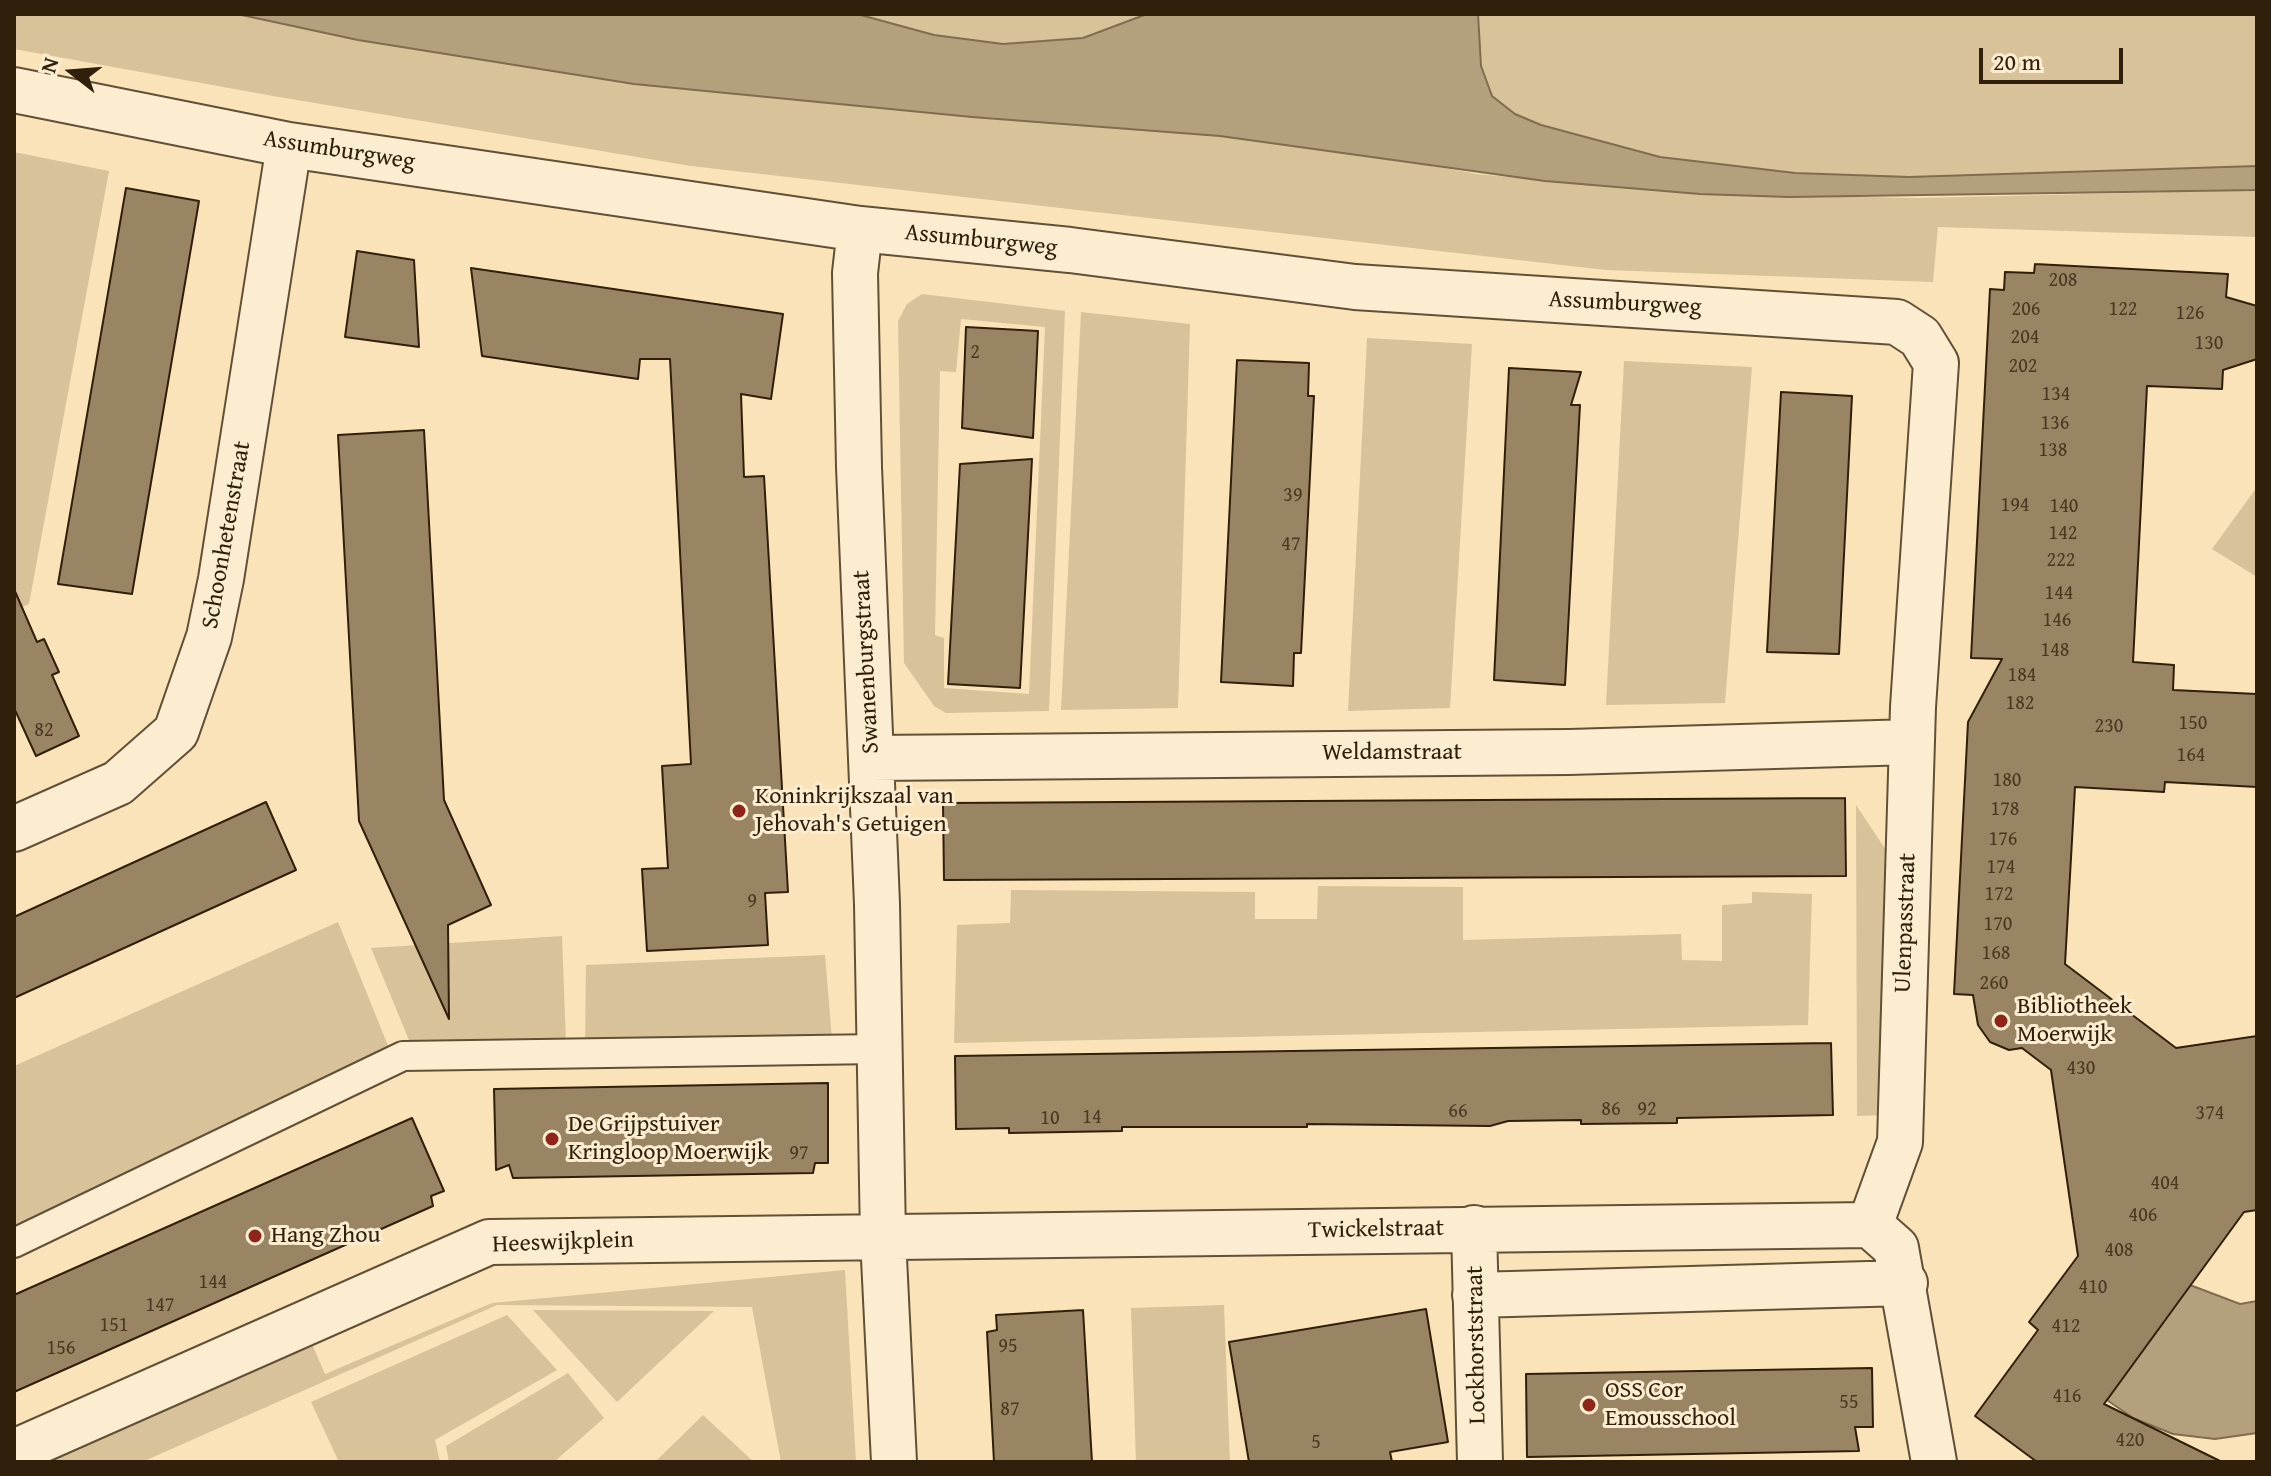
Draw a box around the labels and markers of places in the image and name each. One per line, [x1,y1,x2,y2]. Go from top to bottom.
place label: Koninkrijkszaal van Jehovah's Getuigen [755,783,954,839]
marker: Koninkrijkszaal van Jehovah's Getuigen [730,802,748,820]
place label: Bibliotheek Moerwijk [2017,993,2132,1049]
marker: Bibliotheek Moerwijk [1992,1012,2010,1030]
place label: De Grijpstuiver Kringloop Moerwijk [568,1111,769,1167]
marker: De Grijpstuiver Kringloop Moerwijk [543,1130,561,1148]
place label: Hang Zhou [271,1222,380,1250]
marker: Hang Zhou [246,1227,264,1245]
place label: OSS Cor Emousschool [1605,1377,1736,1433]
marker: OSS Cor Emousschool [1580,1396,1598,1414]

